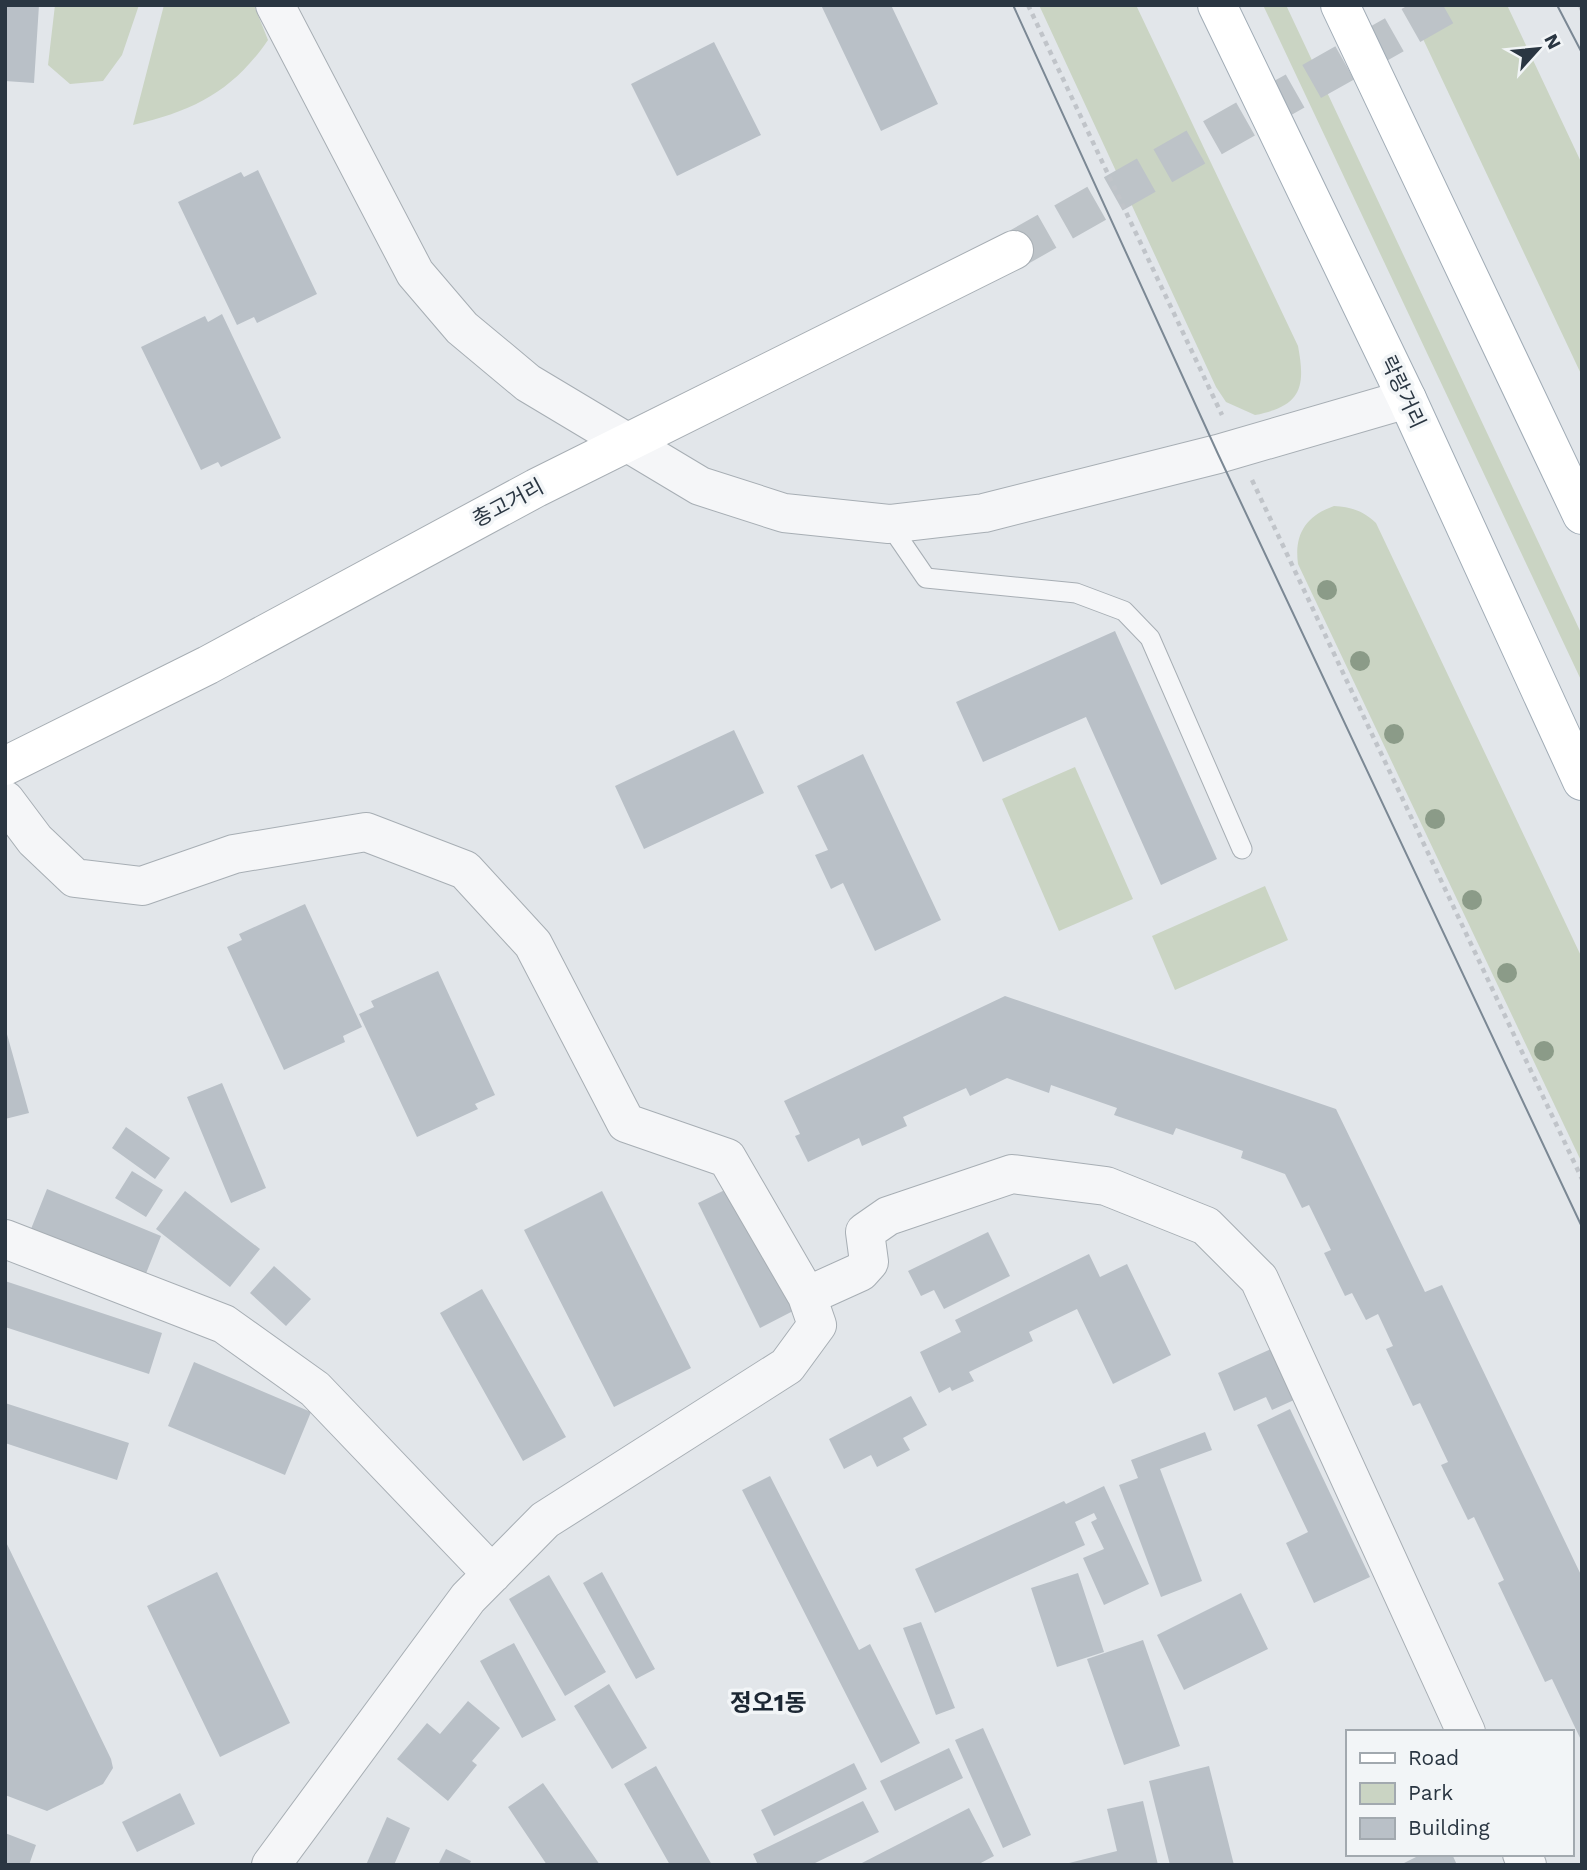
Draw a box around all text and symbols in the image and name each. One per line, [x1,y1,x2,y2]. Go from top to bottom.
north arrow [1503,14,1573,84]
text: N [1539,30,1566,53]
street label: 락랑거리 [1376,351,1431,432]
street label: 총고거리 [468,473,548,532]
district label: 정오1동 [730,1689,806,1717]
legend [1346,1730,1573,1856]
text: Road [1408,1745,1459,1770]
text: Park [1408,1780,1453,1805]
text: Building [1408,1815,1490,1840]

